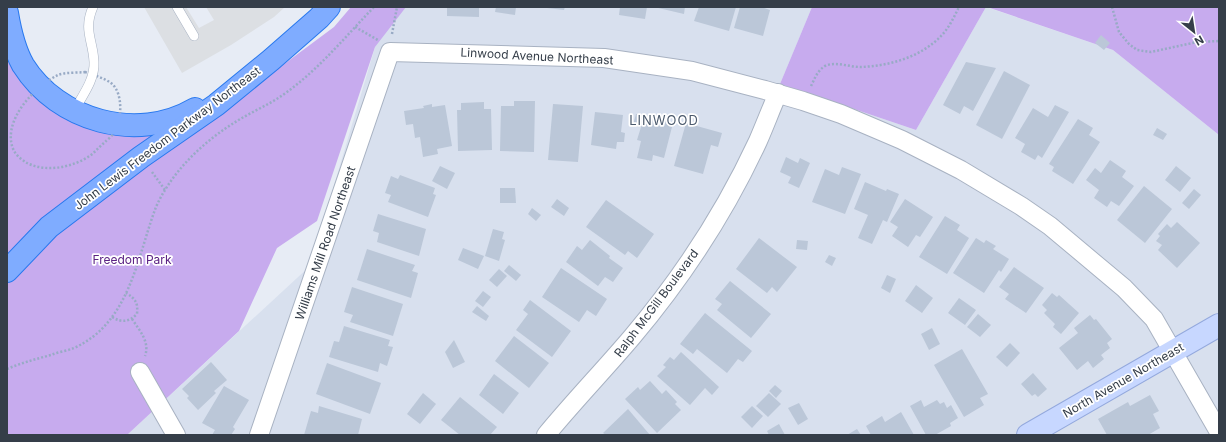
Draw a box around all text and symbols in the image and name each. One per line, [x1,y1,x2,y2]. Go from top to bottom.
north arrow [1174,12,1214,52]
text: N [1192,33,1206,49]
street label: Linwood Avenue Northeast [460,45,614,67]
street label: John Lewis Freedom Parkway Northeast [71,63,263,213]
district label: LINWOOD [629,112,699,128]
street label: Williams Mill Road Northeast [292,164,358,322]
street label: Ralph McGill Boulevard [611,246,701,360]
park label: Freedom Park [92,252,172,267]
street label: North Avenue Northeast [1060,339,1186,421]

